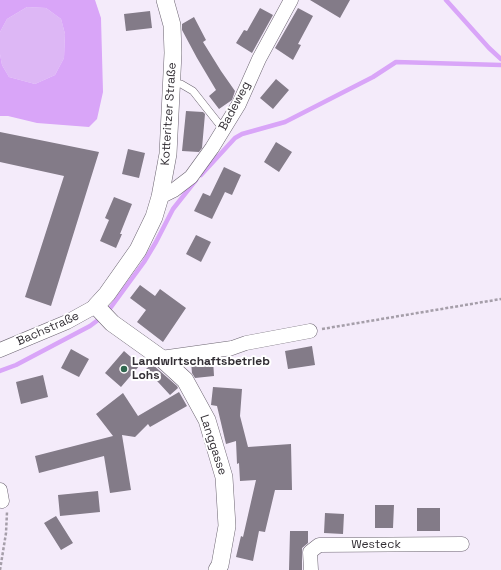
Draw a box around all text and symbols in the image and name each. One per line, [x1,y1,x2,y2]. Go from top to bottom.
street label: Kotteritzer Straße [158,62,180,166]
street label: Badeweg [216,79,254,133]
street label: Bachstraße [15,309,81,349]
place label: Landwirtschaftsbetrieb Lohs [132,355,270,383]
marker: Landwirtschaftsbetrieb Lohs [119,364,129,374]
street label: Langgasse [196,413,230,477]
street label: Westeck [351,538,401,552]

